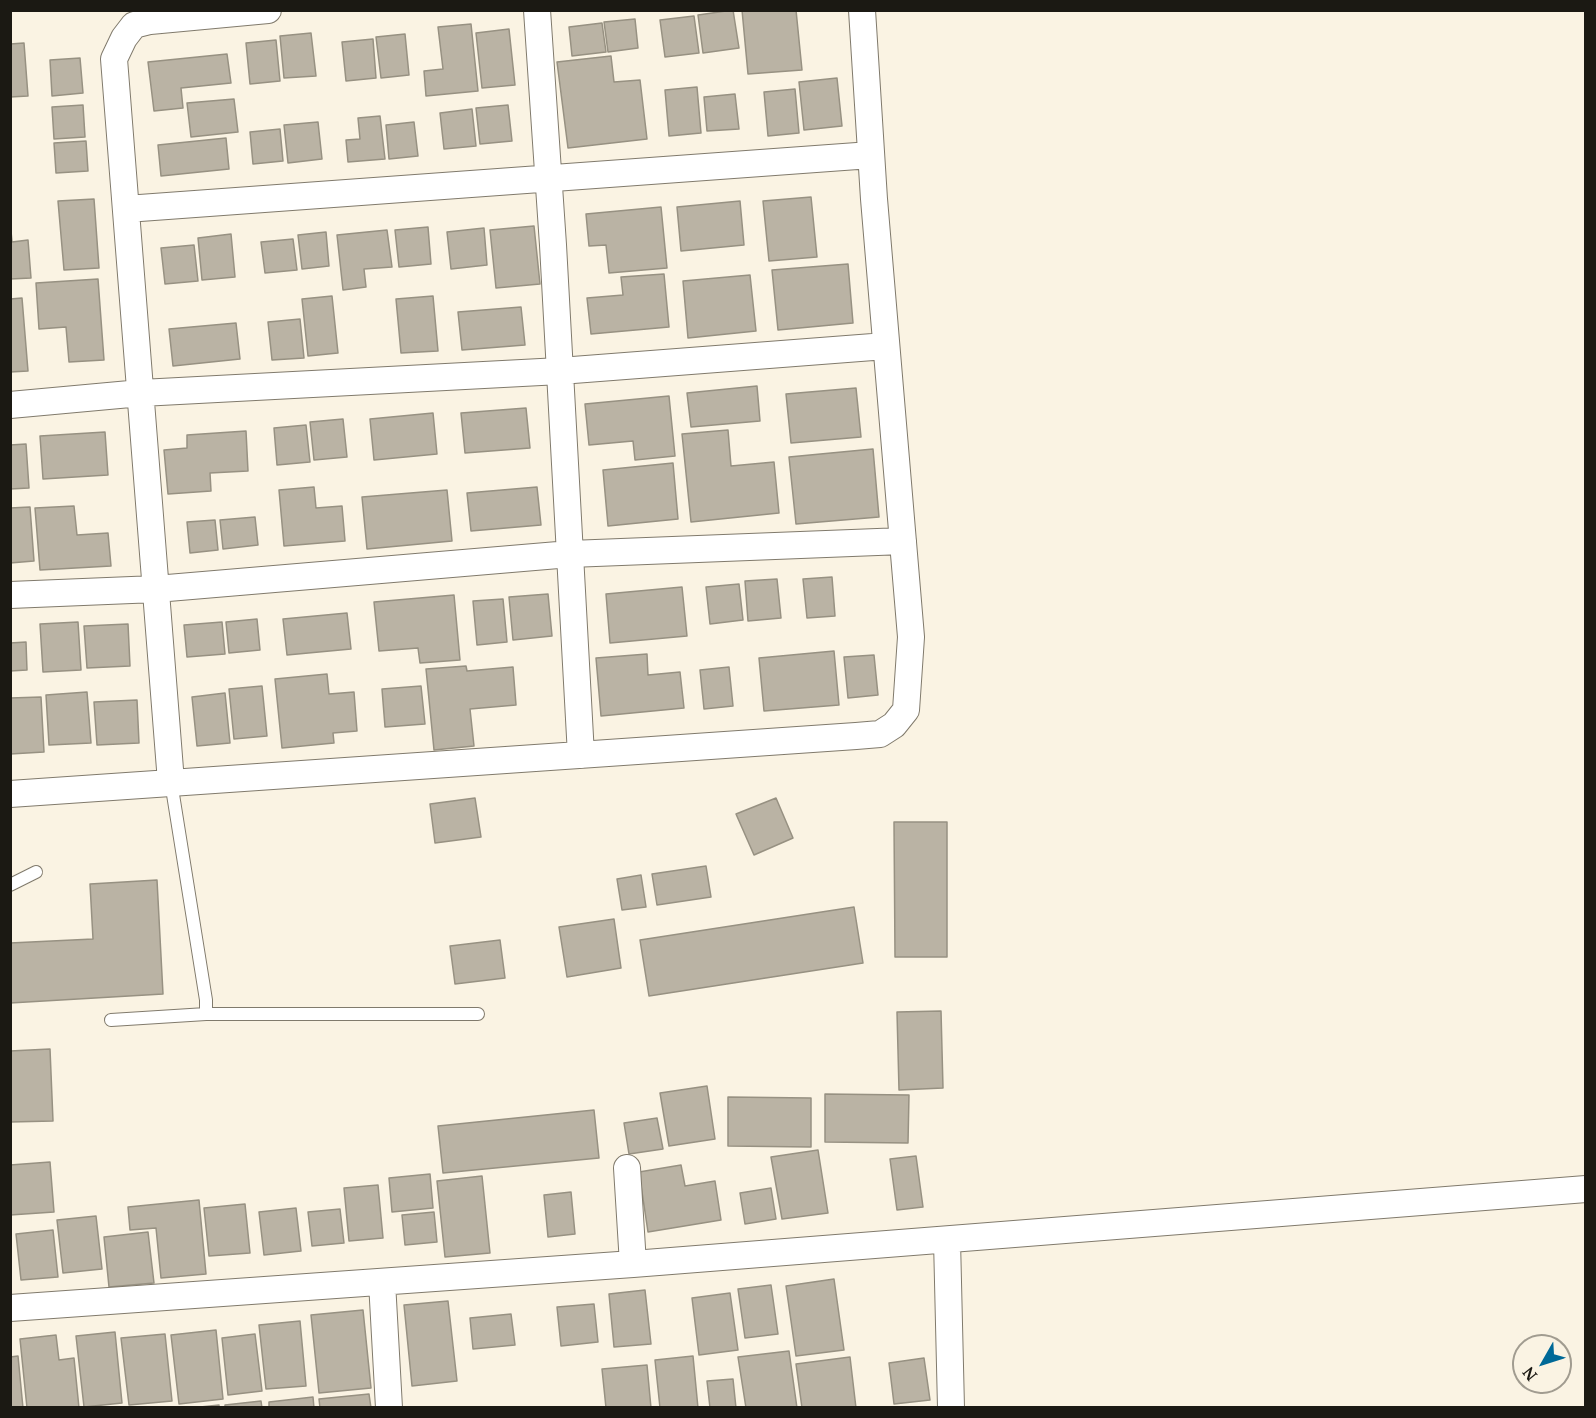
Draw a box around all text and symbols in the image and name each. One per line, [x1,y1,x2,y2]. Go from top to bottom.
north arrow [1512,1334,1572,1394]
text: N [1517,1362,1542,1386]

